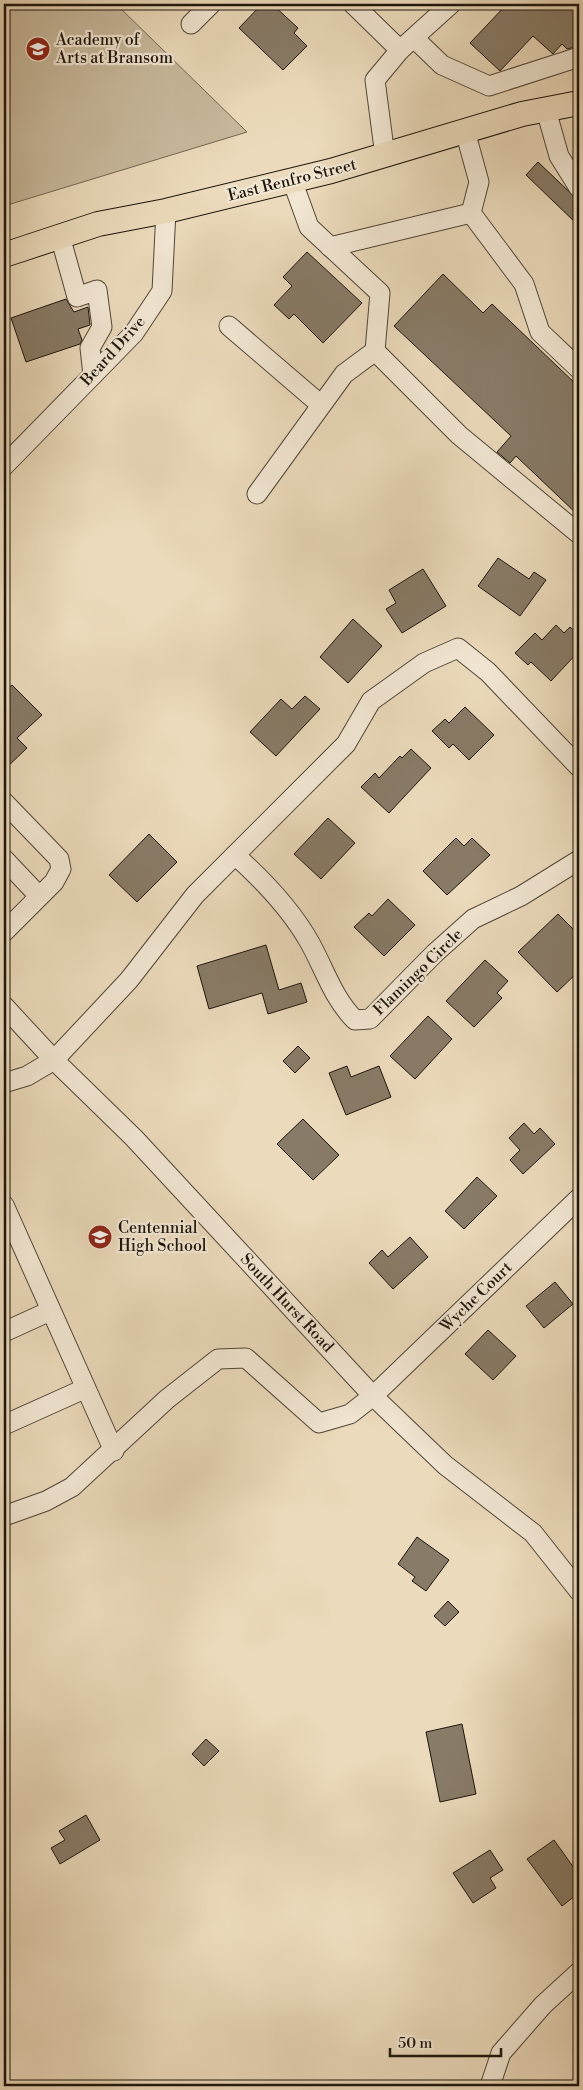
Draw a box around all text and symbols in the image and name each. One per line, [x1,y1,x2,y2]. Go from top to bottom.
place label: Academy of Arts at Bransom [55,30,173,68]
school or university icon: Academy of Arts at Bransom [25,36,51,62]
street label: East Renfro Street [226,154,359,206]
street label: Beard Drive [76,312,150,391]
street label: Flamingo Circle [369,924,467,1020]
place label: Centennial High School [118,1218,207,1256]
school or university icon: Centennial High School [87,1224,113,1250]
street label: South Hurst Road [236,1249,338,1357]
street label: Wyche Court [435,1257,516,1337]
scale bar [390,2025,502,2057]
text: 50 m [398,2034,432,2053]

